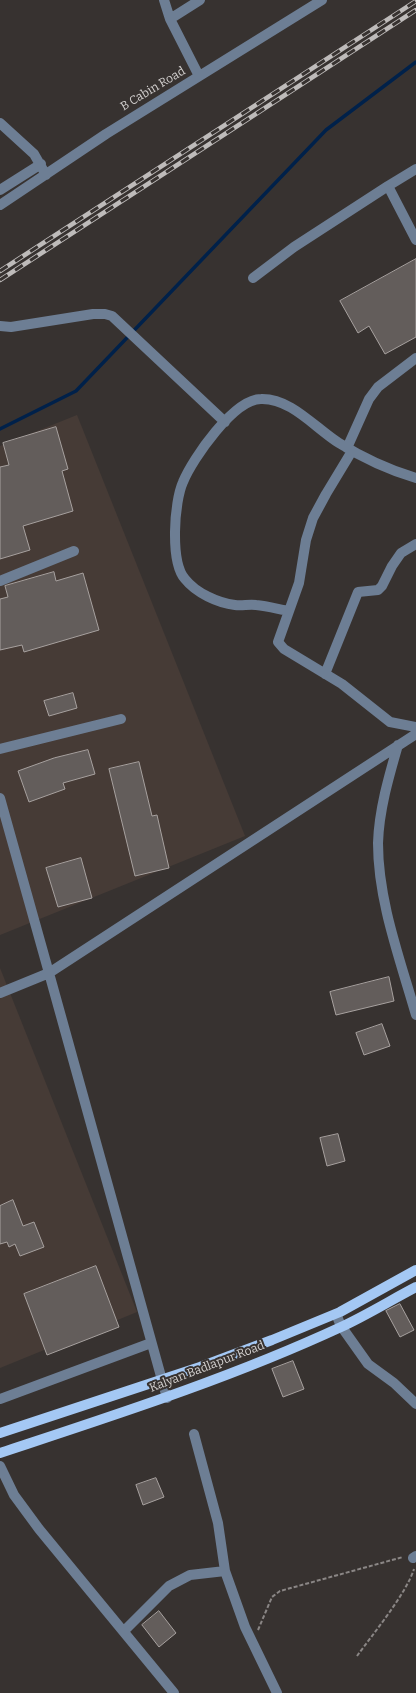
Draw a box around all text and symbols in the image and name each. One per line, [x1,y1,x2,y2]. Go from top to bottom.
street label: B Cabin Road [118,64,188,114]
street label: Kalyan Badlapur Road [147,1338,267,1396]

